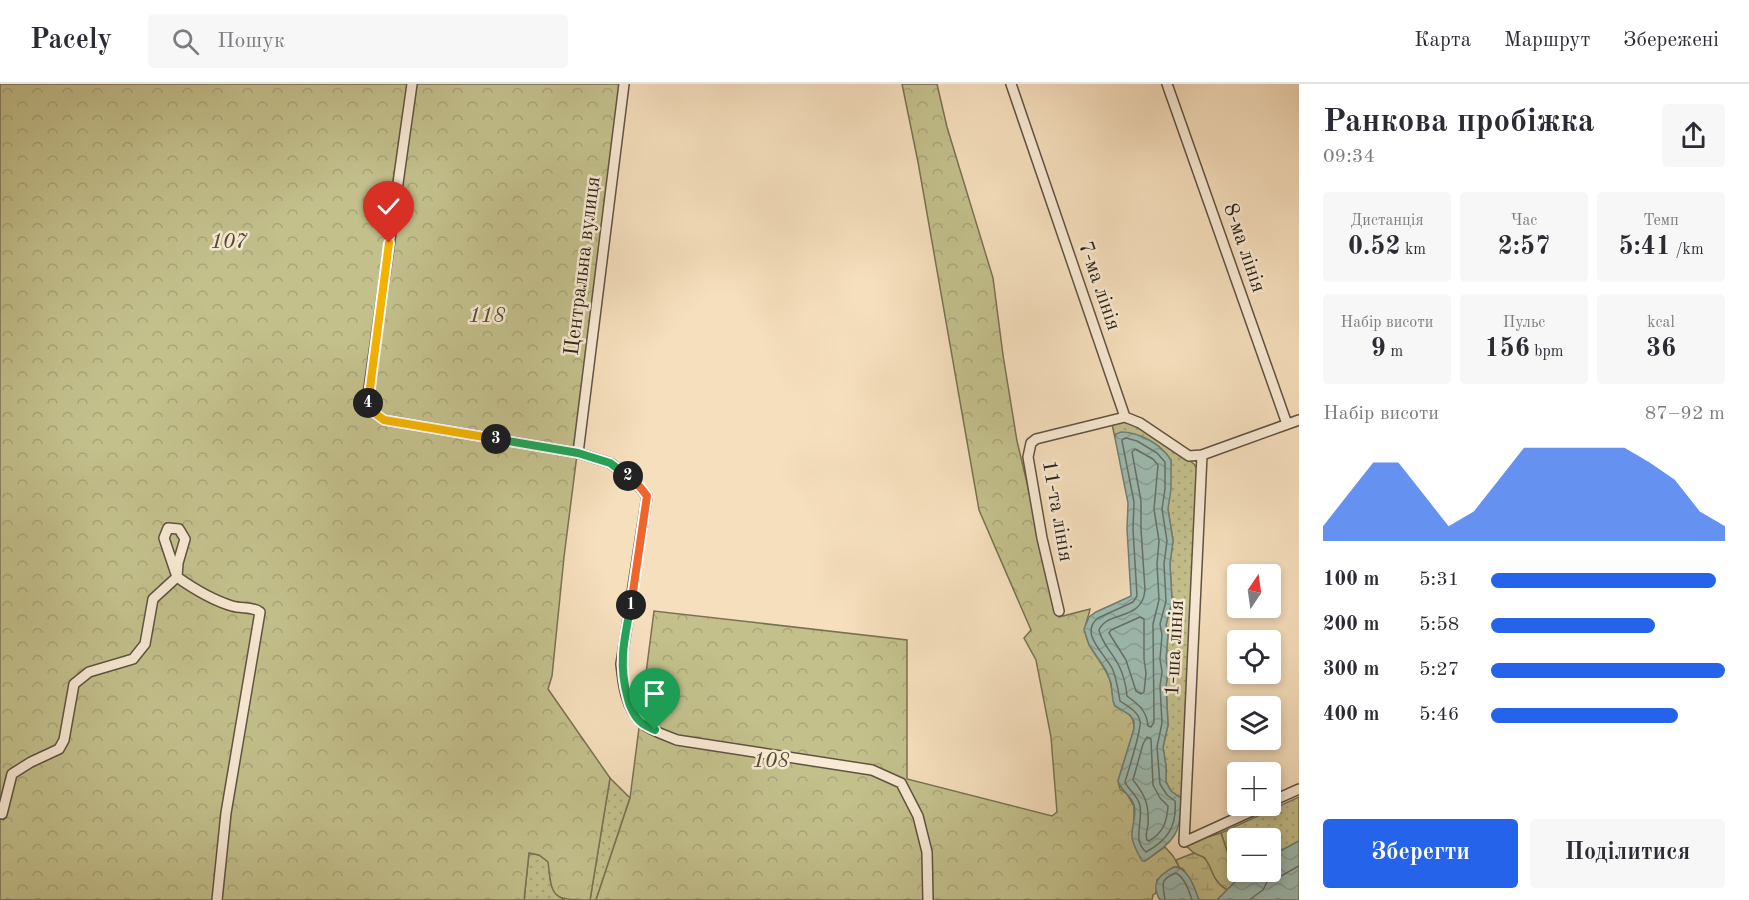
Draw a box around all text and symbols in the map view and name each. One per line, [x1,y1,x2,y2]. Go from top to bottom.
search box [148,14,568,68]
icon: search [169,25,202,58]
text: Pacely [30,27,112,55]
text: Пошук [217,30,285,52]
text: Карта [1414,30,1471,51]
text: Маршрут [1504,30,1590,51]
text: Збережені [1623,30,1719,51]
button: share [1662,104,1725,167]
text: Ранкова пробіжка [1323,106,1595,139]
text: 09:34 [1323,147,1375,167]
street label: Центральна вулиця [562,175,604,357]
pin [363,181,414,243]
icon: check [372,190,405,223]
street label: 8-ма лінія [1219,201,1269,295]
text: Дистанція [1350,213,1424,229]
text: Час [1511,213,1537,229]
text: Темп [1643,213,1679,229]
park label: 107 [211,232,248,253]
text: 0.52 [1348,234,1401,260]
text: 2:57 [1498,234,1550,260]
text: 5:41 [1618,234,1671,260]
street label: 7-ма лінія [1074,239,1124,333]
text: km [1401,242,1426,258]
text: /km [1671,242,1704,258]
park label: 118 [469,306,506,327]
text: Набір висоти [1341,315,1433,331]
text: Пульс [1503,315,1545,331]
text: kcal [1647,315,1675,331]
text: 9 [1371,336,1386,362]
text: 156 [1485,336,1530,362]
text: 36 [1646,336,1676,362]
text: m [1386,344,1403,360]
text: bpm [1530,344,1563,360]
pin: 4 [353,388,383,418]
text: 4 [363,395,373,411]
text: Набір висоти [1323,404,1439,424]
text: 87–92 m [1645,404,1725,424]
pin: 3 [481,424,511,454]
text: 3 [491,431,501,447]
street label: 11-та лінія [1038,459,1076,563]
pin: 2 [613,461,643,491]
text: 2 [623,468,633,484]
north arrow [1227,564,1281,618]
map controls [1227,564,1281,882]
text: 100 m [1323,570,1379,590]
text: 5:31 [1419,570,1459,590]
pin: 1 [616,590,646,620]
text: 1 [626,597,636,613]
street label: 1-ша лінія [1162,599,1188,697]
text: 200 m [1323,615,1379,635]
text: 5:58 [1419,615,1459,635]
button: locate [1227,630,1281,684]
text: 300 m [1323,660,1379,680]
text: 5:27 [1419,660,1459,680]
pin [629,668,680,730]
icon: arrive [638,677,671,710]
button: layers [1227,696,1281,750]
text: 400 m [1323,705,1379,725]
text: 5:46 [1419,705,1459,725]
park label: 108 [753,751,790,772]
button: + [1227,762,1281,816]
button: Зберегти [1323,819,1518,888]
button: Поділитися [1530,819,1725,888]
button: − [1227,828,1281,882]

